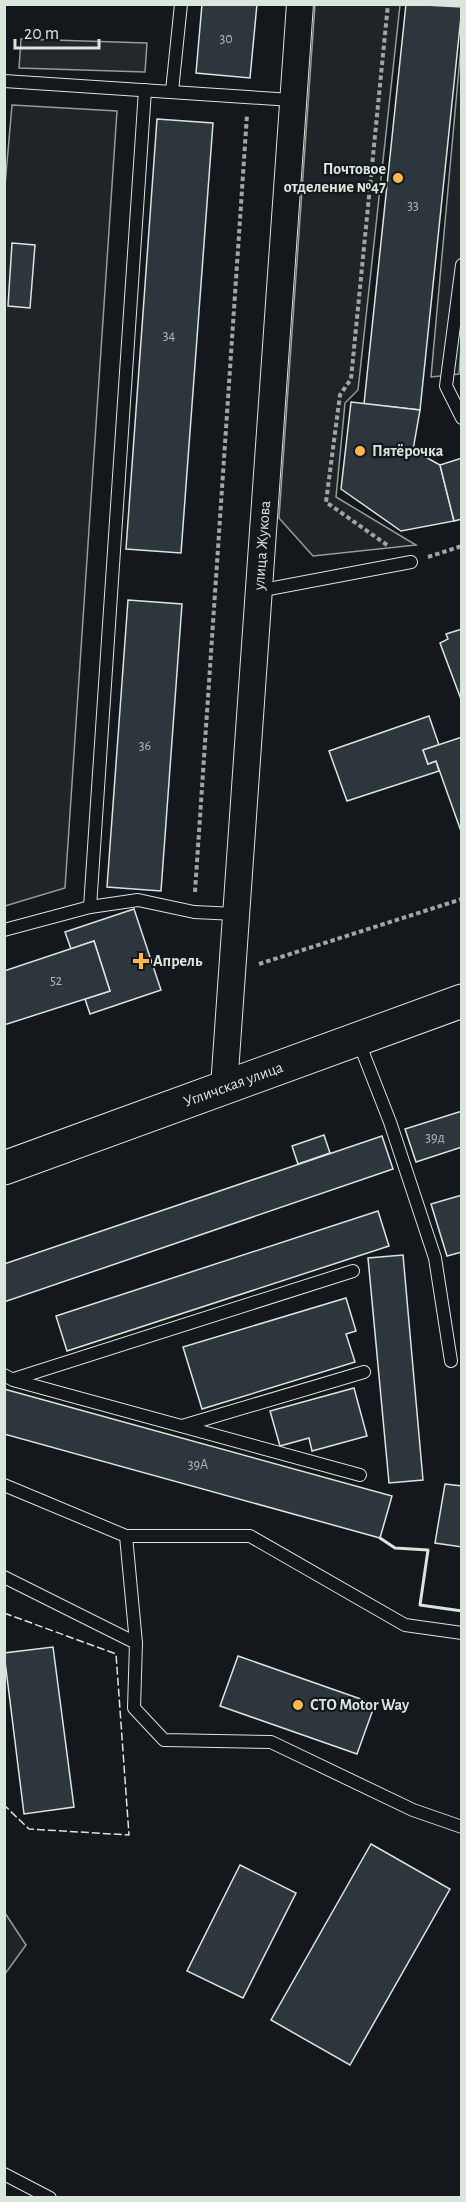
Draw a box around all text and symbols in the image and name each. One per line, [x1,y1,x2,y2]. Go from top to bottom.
scale bar [15,12,99,50]
text: 20 m [24,25,59,43]
house number: 30 [219,32,233,46]
place label: Почтовое отделение №47 [284,161,386,195]
marker: Почтовое отделение №47 [391,171,405,185]
house number: 33 [407,199,419,213]
house number: 34 [163,329,176,343]
place label: Пятёрочка [372,443,444,459]
marker: Пятёрочка [353,444,367,458]
street label: улица Жукова [251,500,273,592]
house number: 36 [139,739,151,753]
place label: Апрель [153,953,203,969]
marker: Апрель [134,954,148,968]
house number: 52 [50,974,62,988]
street label: Угличская улица [181,1059,285,1110]
house number: 39д [425,1131,445,1145]
house number: 39А [188,1458,208,1472]
place label: СТО Motor Way [310,1697,410,1714]
marker: СТО Motor Way [291,1698,305,1712]

